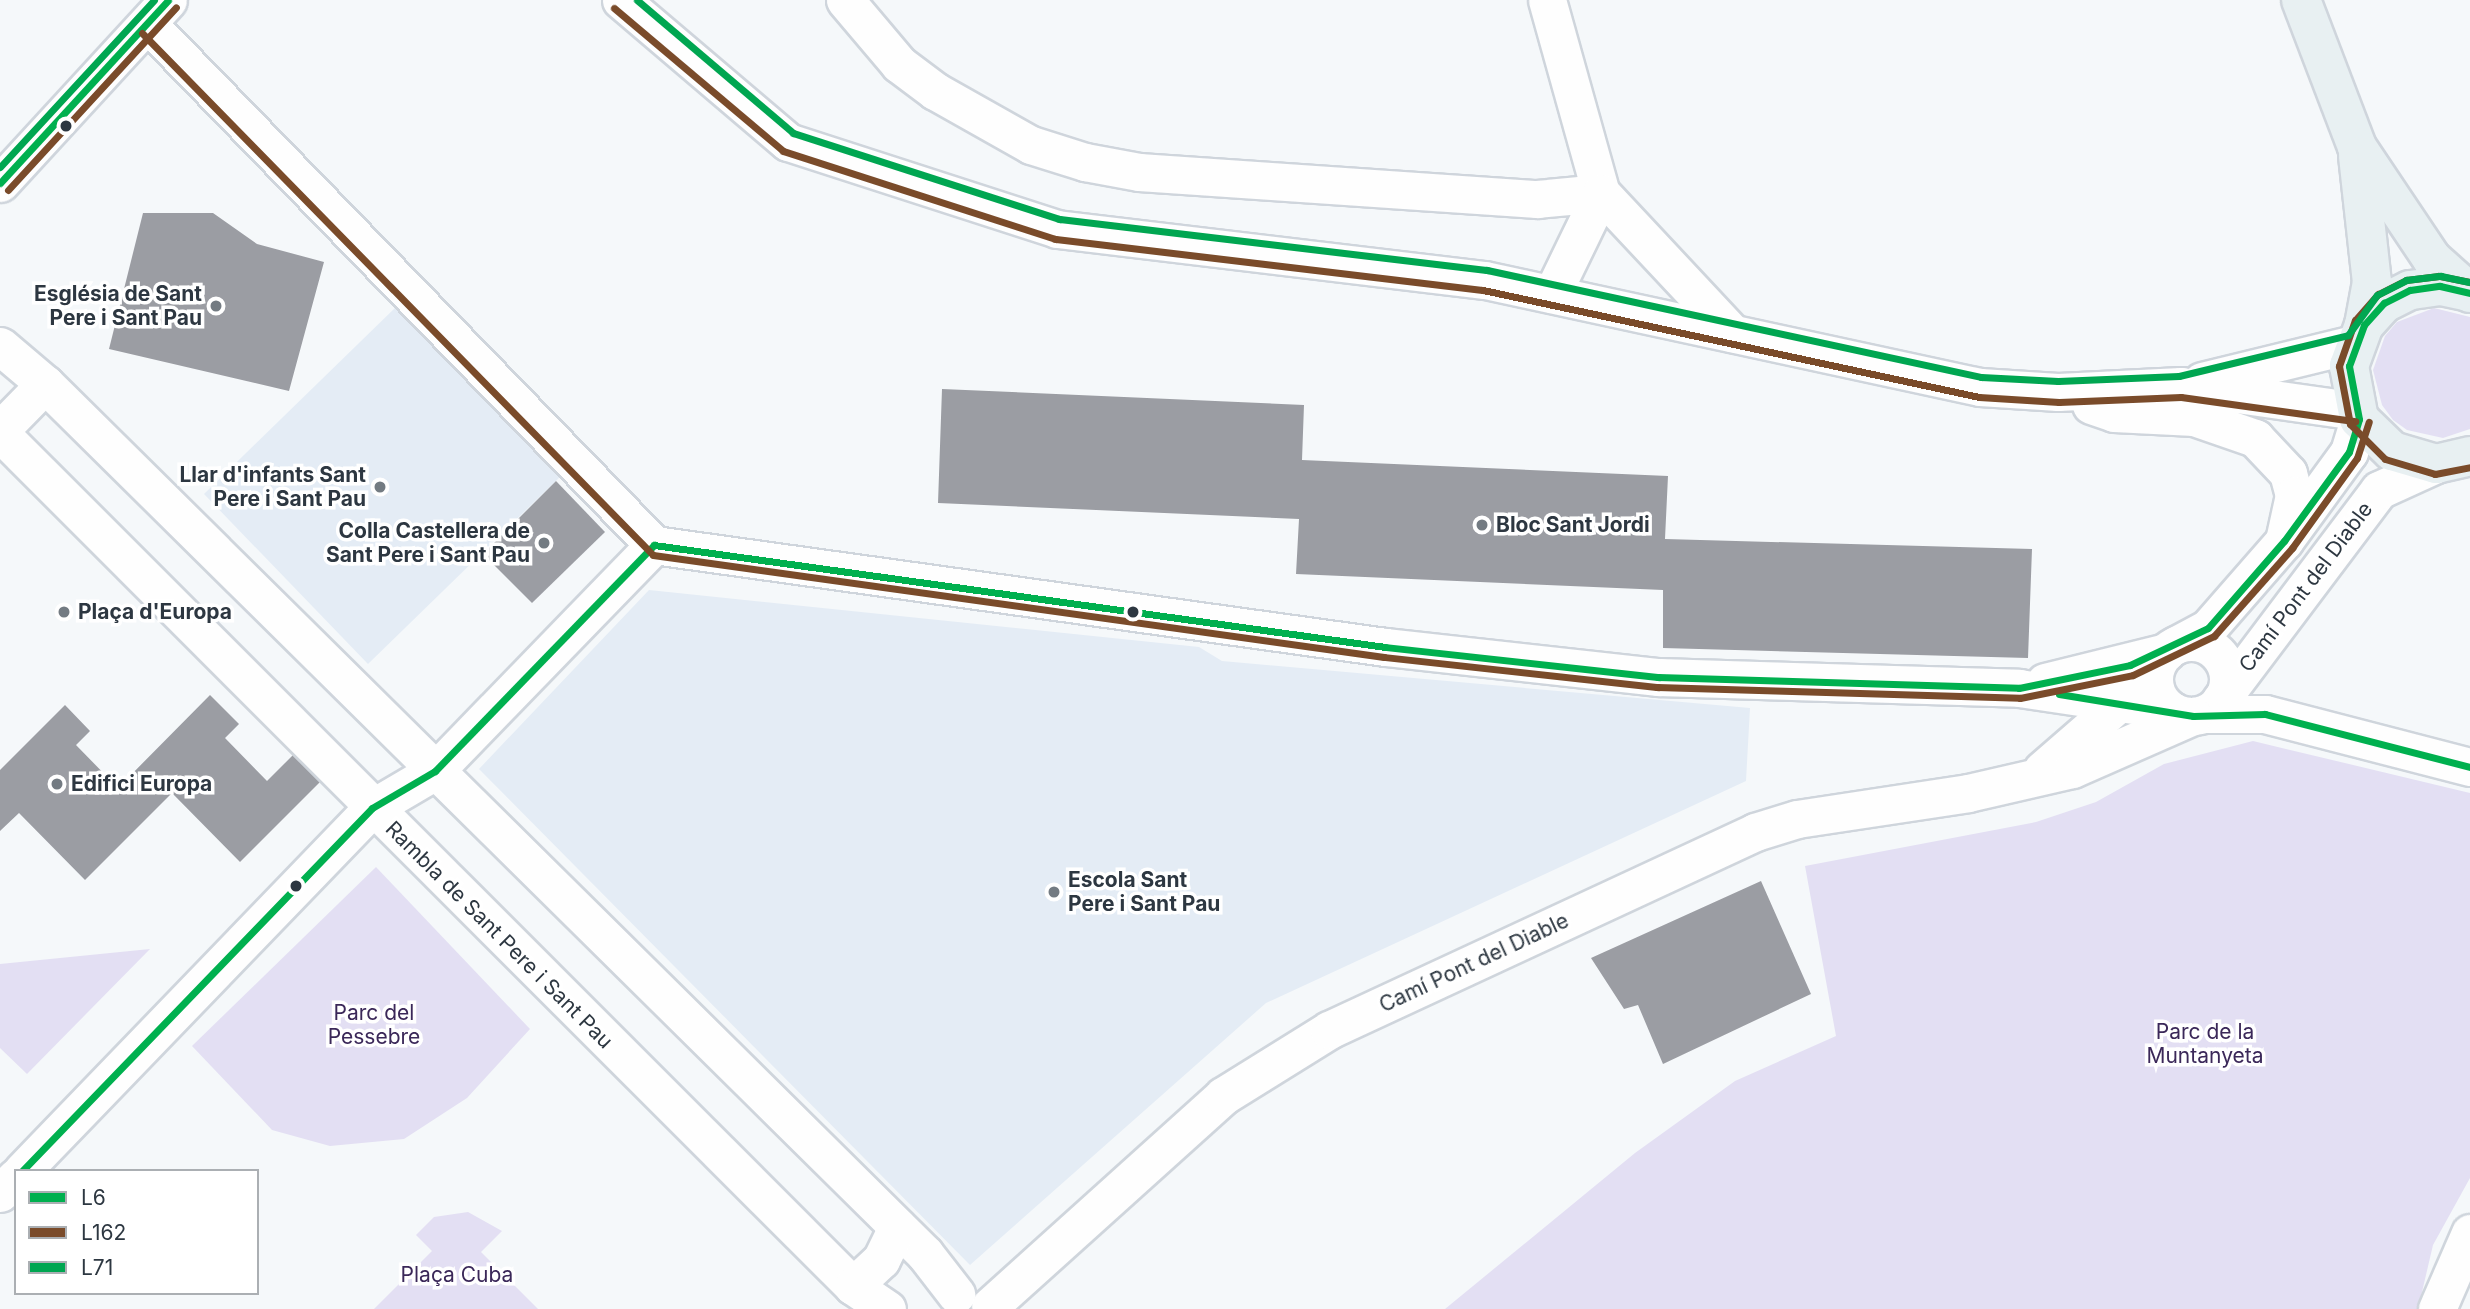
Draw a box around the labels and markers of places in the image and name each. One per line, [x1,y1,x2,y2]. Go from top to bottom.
unlabelled marker [59,119,73,133]
place label: Església de Sant Pere i Sant Pau [34,281,202,331]
marker: Església de Sant Pere i Sant Pau [208,298,224,314]
place label: Llar d'infants Sant Pere i Sant Pau [179,462,366,512]
marker: Llar d'infants Sant Pere i Sant Pau [372,479,388,495]
place label: Bloc Sant Jordi [1496,512,1650,538]
marker: Bloc Sant Jordi [1474,517,1490,533]
place label: Colla Castellera de Sant Pere i Sant Pau [326,518,530,568]
marker: Colla Castellera de Sant Pere i Sant Pau [536,535,552,551]
place label: Plaça d'Europa [78,599,232,625]
marker: Plaça d'Europa [56,604,72,620]
unlabelled marker [1126,605,1140,619]
place label: Edifici Europa [71,771,212,797]
marker: Edifici Europa [49,776,65,792]
place label: Escola Sant Pere i Sant Pau [1068,867,1220,917]
unlabelled marker [289,879,303,893]
marker: Escola Sant Pere i Sant Pau [1046,884,1062,900]

